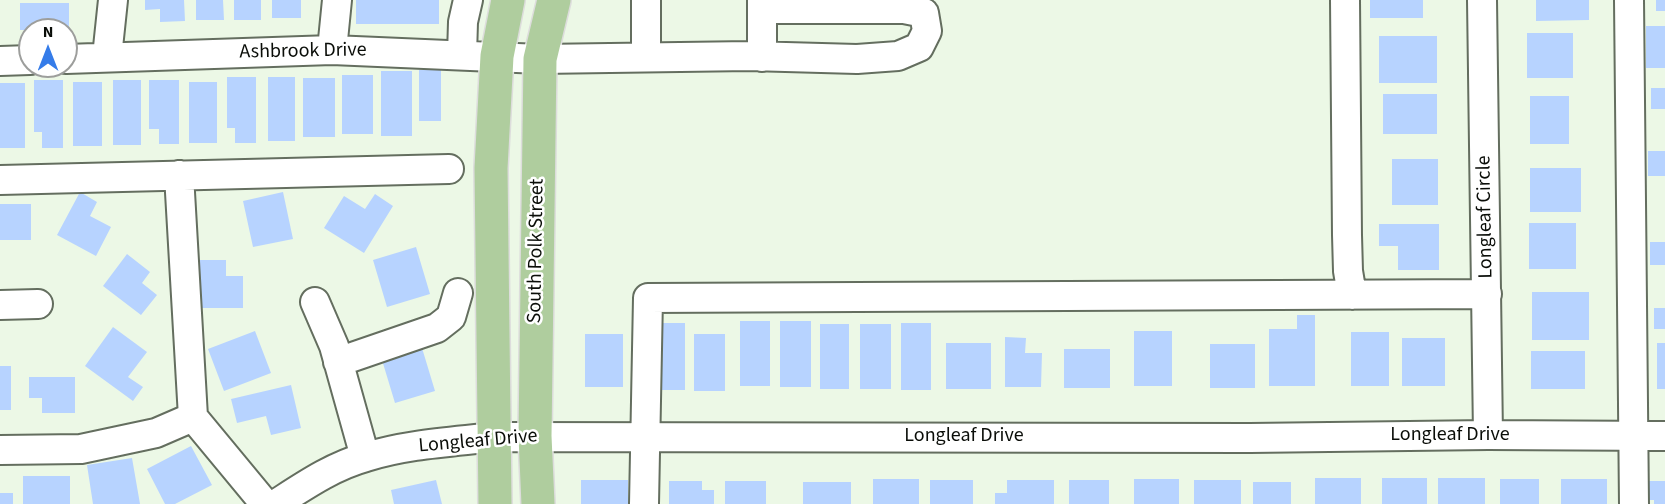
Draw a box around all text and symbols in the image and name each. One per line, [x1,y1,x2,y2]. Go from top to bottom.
north arrow [18,18,78,78]
text: N [43,21,53,43]
street label: Ashbrook Drive [239,39,367,65]
street label: Longleaf Circle [1473,155,1499,279]
street label: South Polk Street [524,178,550,324]
street label: Longleaf Drive [1390,424,1510,448]
street label: Longleaf Drive [418,425,538,459]
street label: Longleaf Drive [904,425,1024,449]

